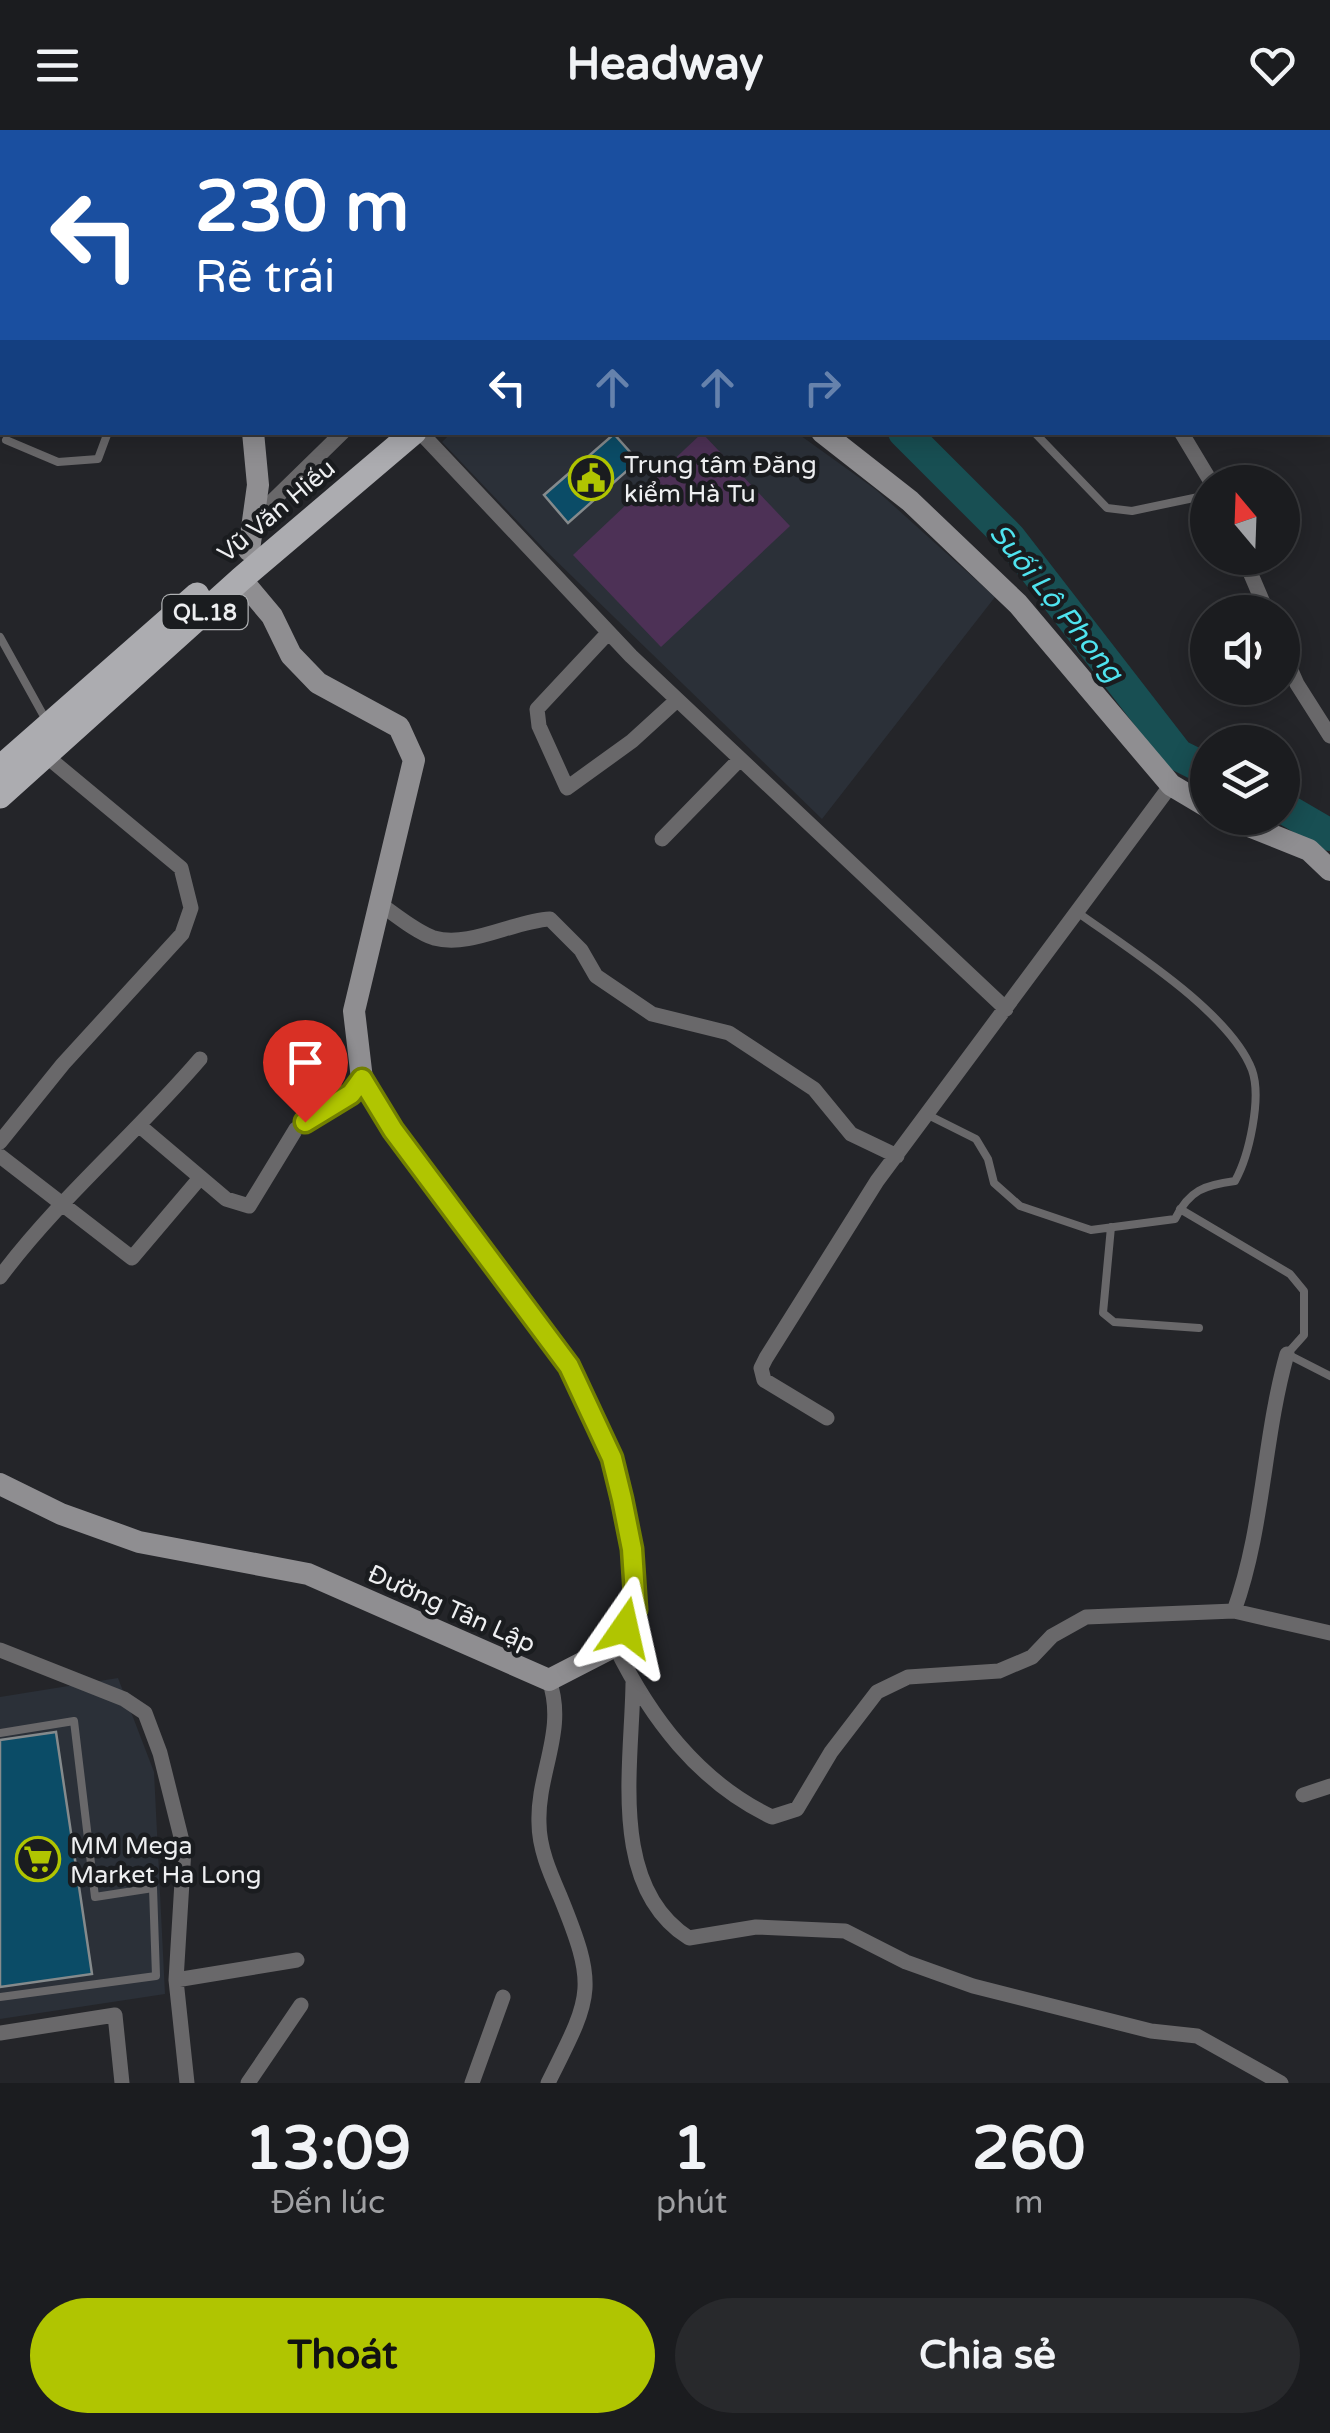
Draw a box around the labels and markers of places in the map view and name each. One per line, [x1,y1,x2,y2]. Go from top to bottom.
place label: Trung tâm Đăng kiểm Hà Tu [624,450,817,509]
public building icon: Trung tâm Đăng kiểm Hà Tu [568,455,614,501]
pin [263,1020,348,1123]
place label: MM Mega Market Ha Long [70,1831,261,1890]
supermarket icon: MM Mega Market Ha Long [15,1836,61,1882]

